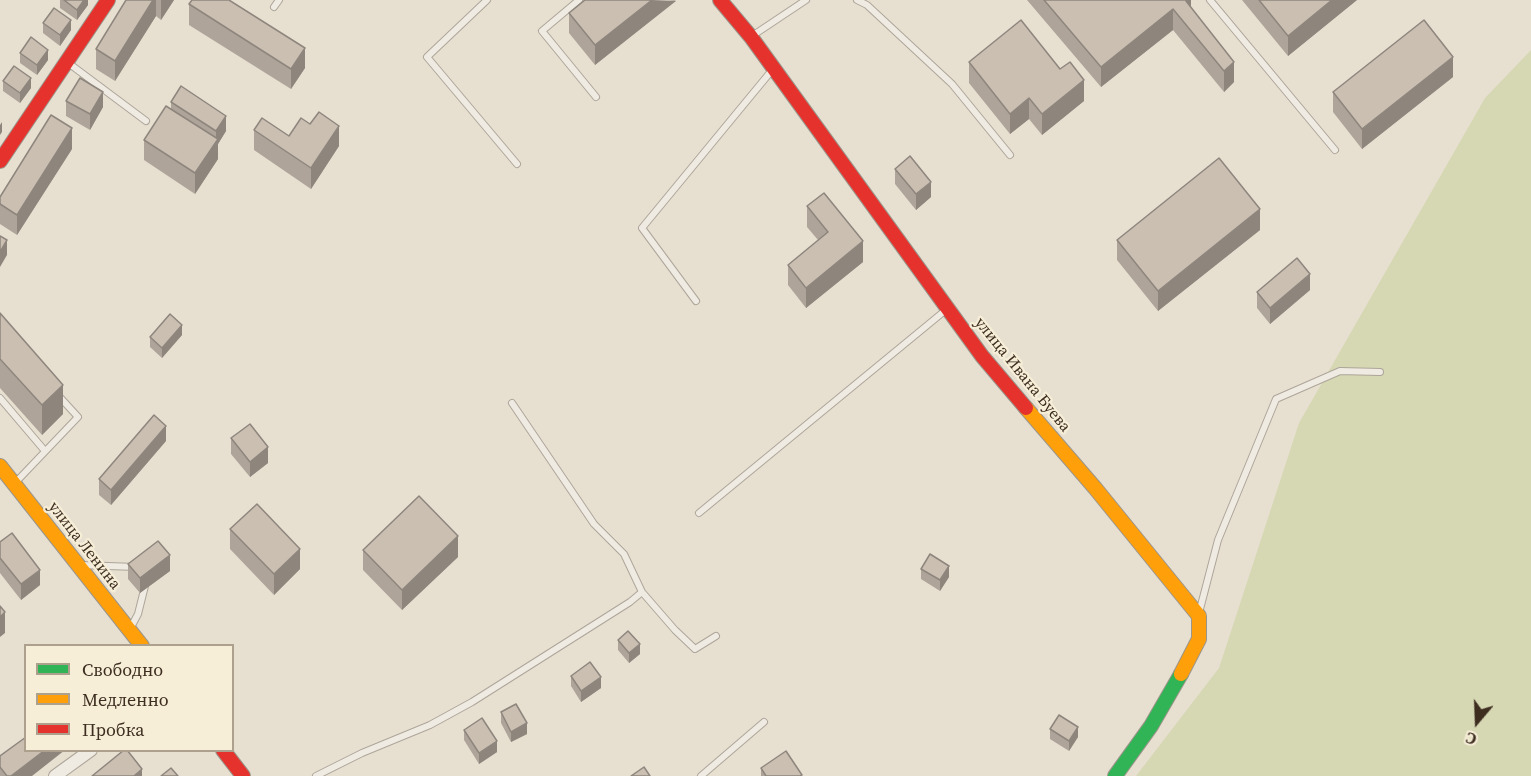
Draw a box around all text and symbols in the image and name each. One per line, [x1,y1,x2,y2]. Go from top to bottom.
street label: улица Ивана Буева [970,314,1074,436]
street label: улица Ленина [44,498,124,594]
legend [24,644,234,752]
text: Свободно [82,657,163,682]
text: Медленно [82,687,169,712]
north arrow [1447,692,1507,752]
text: Пробка [82,717,144,742]
text: С [1463,727,1479,751]

